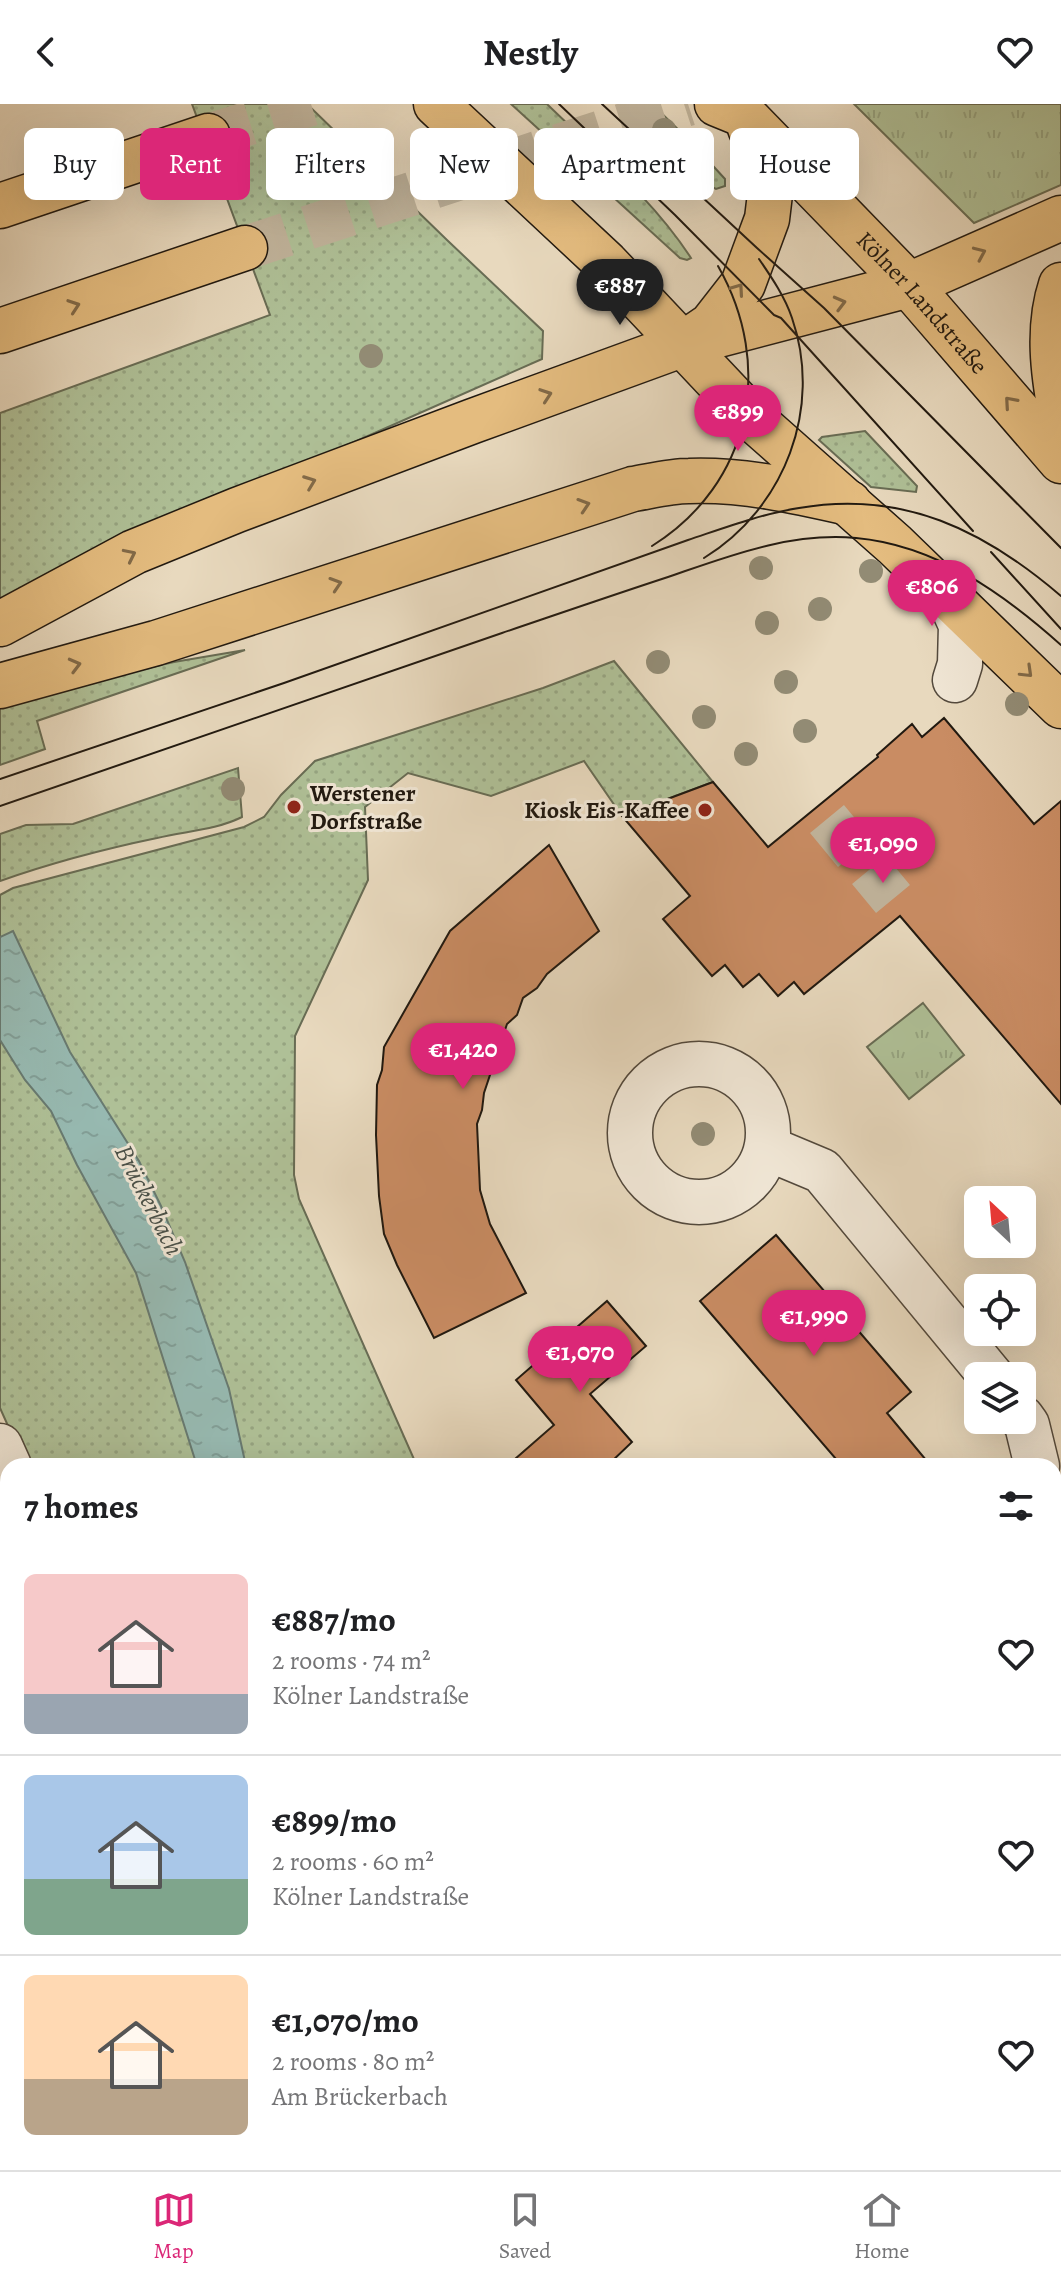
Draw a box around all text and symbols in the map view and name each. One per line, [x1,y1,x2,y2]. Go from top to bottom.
text: Nestly [483,28,578,77]
icon: back [24,30,68,74]
icon: heart [993,30,1037,74]
chip: Buy [24,128,124,200]
chip: Rent [140,128,250,200]
chip: Filters [266,128,394,200]
chip: New [410,128,518,200]
chip: Apartment [534,128,714,200]
chip: House [730,128,859,200]
street label: Kölner Landstraße [849,224,995,381]
one-way arrow [972,246,986,262]
pin: €887 [573,259,667,327]
text: €887 [595,267,646,302]
one-way arrow [728,284,743,298]
one-way arrow [833,296,847,313]
one-way arrow [66,300,80,316]
pin: €899 [691,385,785,453]
one-way arrow [538,388,552,405]
text: €899 [712,393,764,428]
one-way arrow [1005,397,1020,411]
one-way arrow [302,475,316,492]
one-way arrow [576,498,590,514]
one-way arrow [122,549,137,565]
pin: €806 [885,560,979,628]
text: €806 [906,568,958,603]
one-way arrow [329,577,343,593]
one-way arrow [68,658,82,674]
one-way arrow [1018,663,1032,678]
place label: Werstener Dorfstraße [309,777,422,837]
place label: Kiosk Eis-Kaffee [524,794,689,826]
marker: Werstener Dorfstraße [285,798,303,816]
marker: Kiosk Eis-Kaffee [696,801,714,819]
pin: €1,090 [818,817,948,885]
text: €1,090 [848,825,918,860]
pin: €1,420 [398,1023,528,1091]
text: €1,420 [428,1031,498,1066]
water label: Brückerbach [106,1139,192,1261]
north arrow [964,1186,1036,1258]
map controls [964,1186,1036,1434]
button: locate [964,1274,1036,1346]
pin: €1,990 [749,1290,879,1358]
text: €1,990 [780,1298,848,1333]
pin: €1,070 [515,1326,645,1394]
text: €1,070 [546,1334,614,1369]
button: layers [964,1362,1036,1434]
text: 7 homes [24,1483,139,1530]
icon: filters [994,1484,1038,1528]
text: €887/mo [272,1596,396,1643]
icon: home [88,1606,184,1702]
icon: heart [994,1632,1038,1676]
text: 2 rooms · 74 m² [272,1643,431,1678]
text: Kölner Landstraße [272,1678,469,1713]
text: €899/mo [272,1797,397,1844]
icon: home [88,1807,184,1903]
icon: heart [994,1833,1038,1877]
text: 2 rooms · 60 m² [272,1844,434,1879]
text: Kölner Landstraße [272,1879,469,1914]
text: €1,070/mo [272,1997,419,2044]
icon: home [88,2007,184,2103]
icon: heart [994,2033,1038,2077]
text: 2 rooms · 80 m² [272,2044,434,2079]
text: Am Brückerbach [272,2079,448,2114]
tab: Map [152,2188,196,2266]
tab: Saved [499,2188,551,2266]
tab: Home [854,2188,909,2266]

